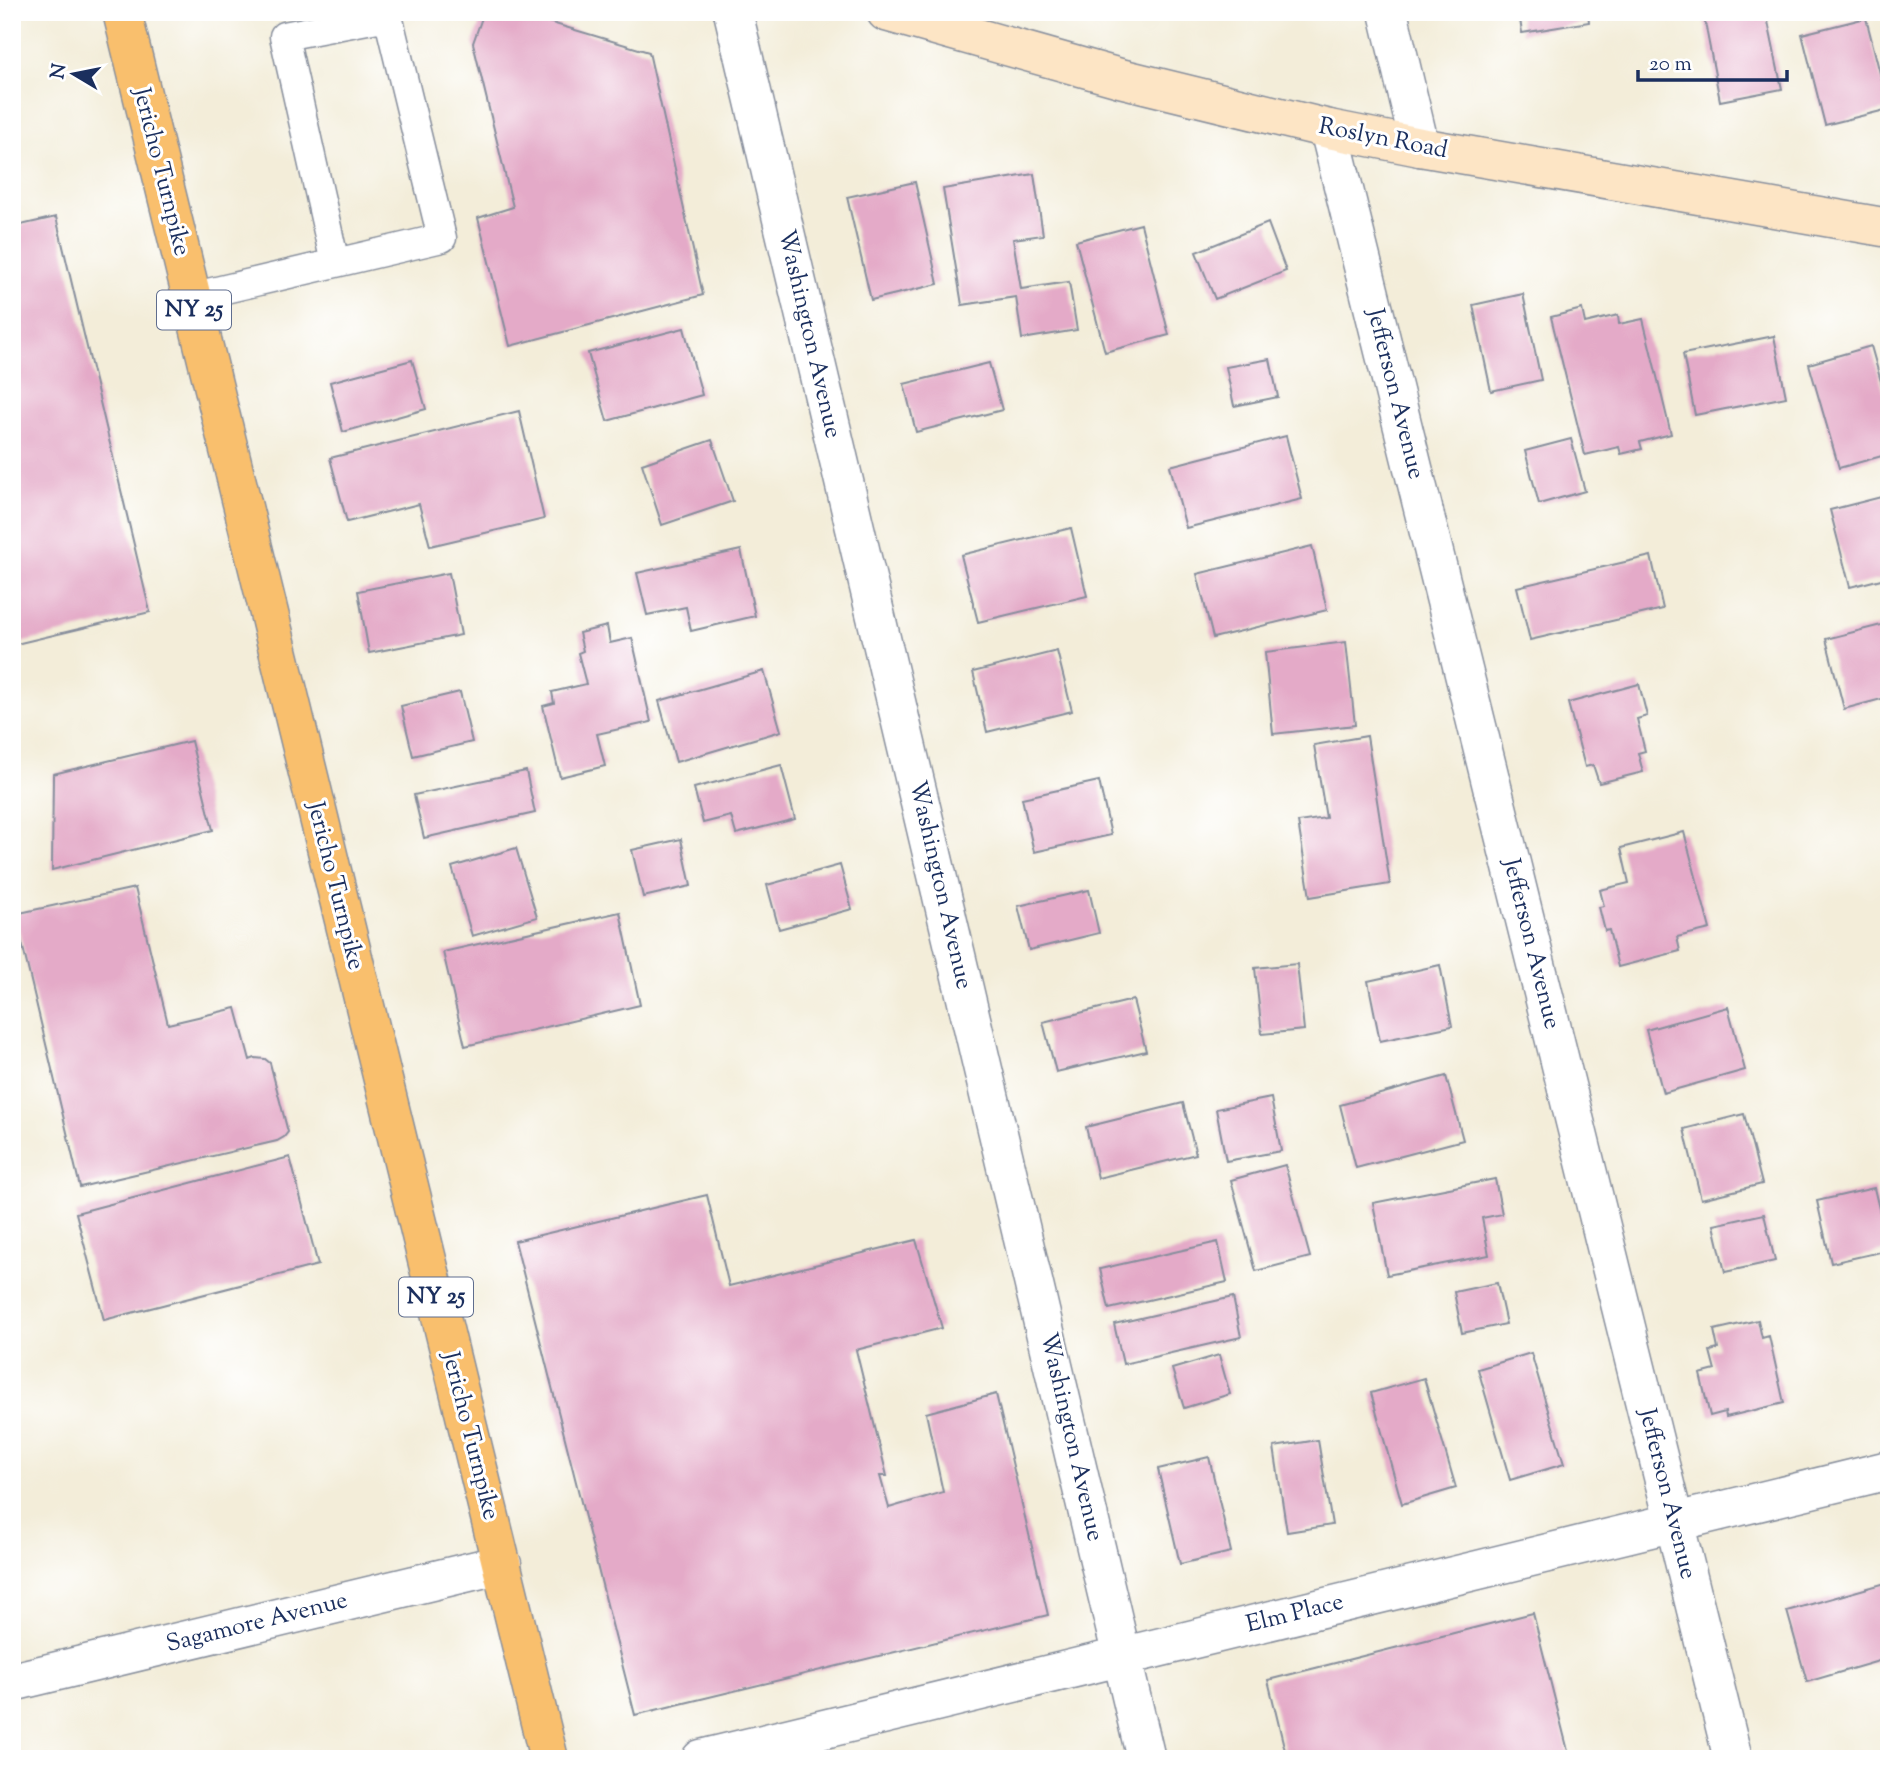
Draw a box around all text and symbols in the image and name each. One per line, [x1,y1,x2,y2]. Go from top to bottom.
north arrow [38,38,108,108]
scale bar [1638,38,1787,82]
text: 20 m [1649,50,1692,80]
text: N [45,62,74,81]
street label: Jericho Turnpike [123,82,198,260]
street label: Roslyn Road [1316,110,1451,168]
street label: Washington Avenue [768,226,850,442]
road number: NY 25 [157,290,231,330]
street label: Jefferson Avenue [1357,303,1433,483]
street label: Washington Avenue [899,777,981,993]
street label: Jericho Turnpike [297,796,372,974]
street label: Jefferson Avenue [1493,853,1569,1033]
road number: NY 25 [399,1278,473,1316]
street label: Washington Avenue [1030,1329,1112,1545]
street label: Jericho Turnpike [432,1346,507,1524]
street label: Jefferson Avenue [1629,1403,1705,1583]
street label: Sagamore Avenue [163,1584,351,1662]
street label: Elm Place [1243,1586,1347,1642]

